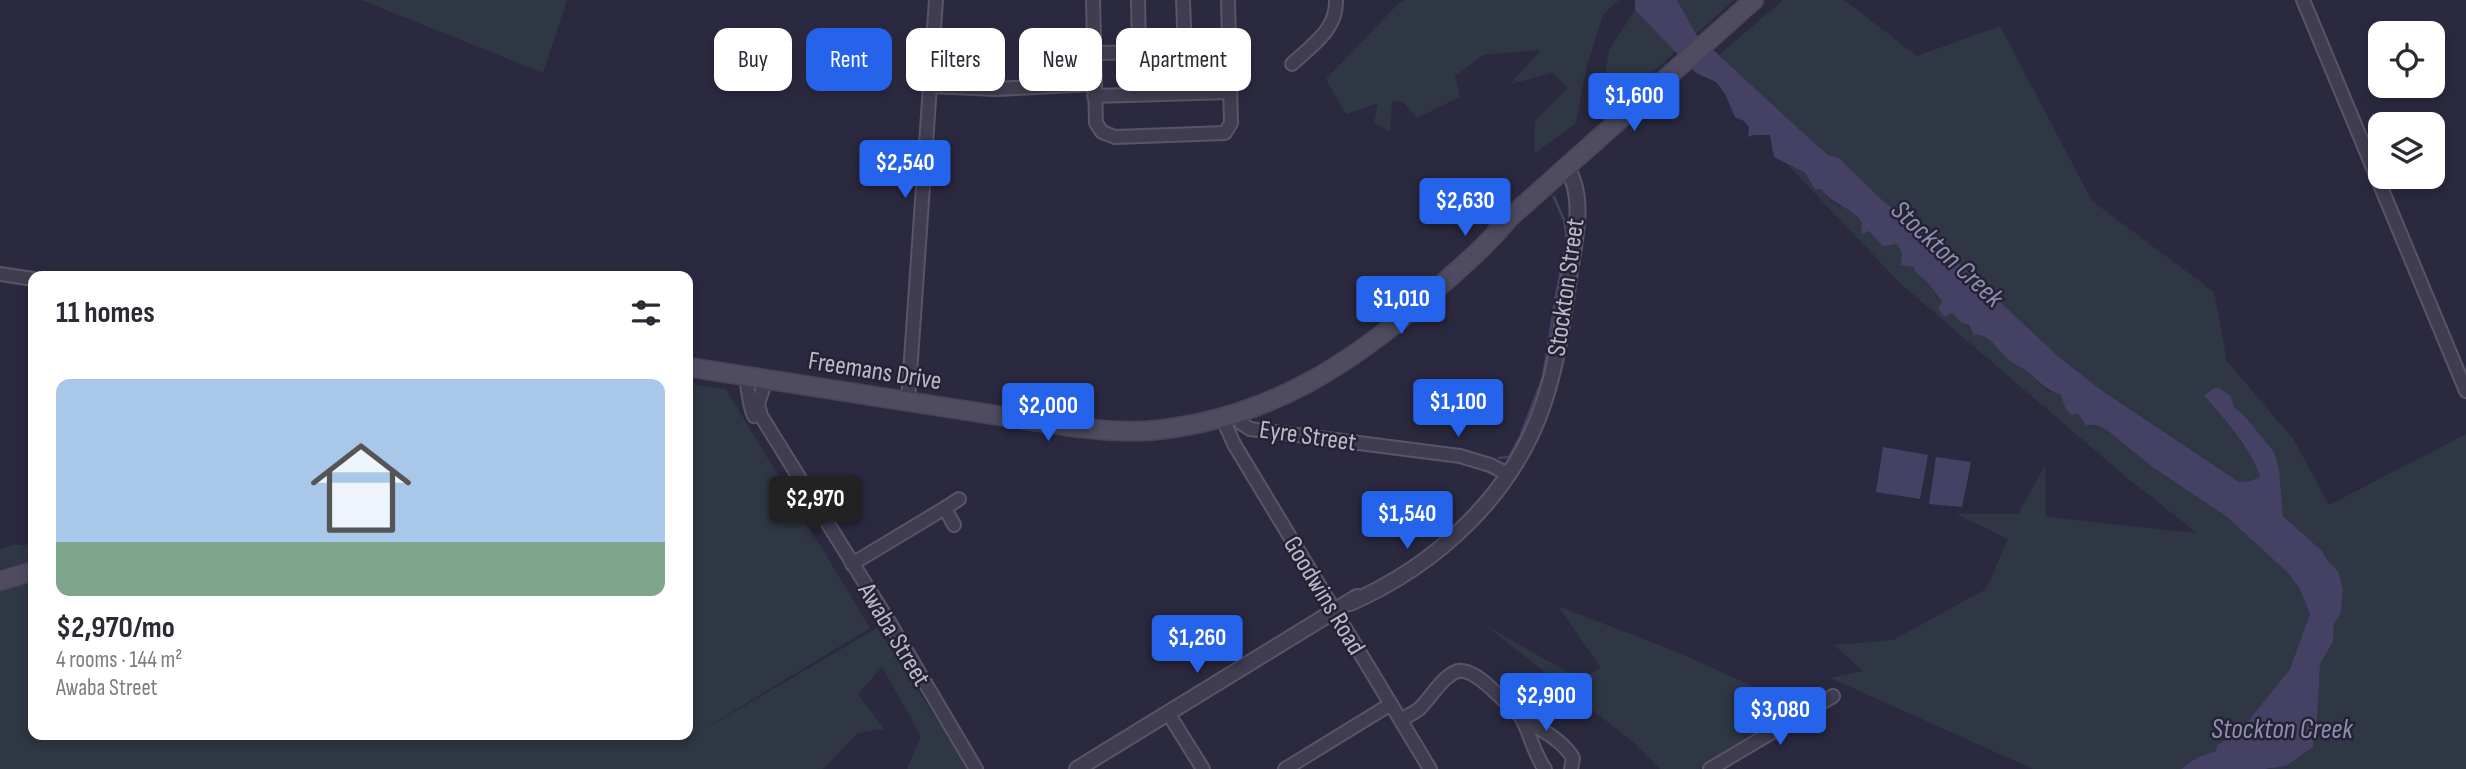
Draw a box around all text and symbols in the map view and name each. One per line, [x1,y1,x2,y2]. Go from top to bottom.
map controls [2368,21,2445,189]
button: locate [2368,21,2445,98]
chip: Buy [714,28,792,91]
chip: Rent [806,28,892,91]
chip: Filters [906,28,1005,91]
chip: New [1019,28,1102,91]
chip: Apartment [1116,28,1251,91]
pin: $1,600 [1577,74,1691,133]
text: $1,600 [1604,82,1664,110]
button: layers [2368,112,2445,189]
pin: $2,540 [848,140,962,200]
text: $2,540 [875,149,935,177]
pin: $2,630 [1408,178,1522,238]
text: $2,630 [1435,187,1495,215]
water label: Stockton Creek [1884,194,2011,315]
street label: Stockton Street [1541,216,1591,358]
pin: $1,010 [1344,276,1458,336]
text: $1,010 [1372,285,1430,313]
icon: filters [627,294,665,332]
text: 11 homes [56,295,155,331]
street label: Freemans Drive [806,346,944,397]
pin: $1,100 [1401,380,1515,439]
pin: $2,000 [991,384,1105,443]
text: $1,100 [1429,388,1487,416]
text: $2,000 [1018,392,1078,420]
street label: Eyre Street [1257,414,1358,459]
icon: home [298,425,424,551]
pin: $2,970 [758,476,872,536]
text: $2,970 [786,485,844,513]
pin: $1,540 [1350,491,1464,551]
text: $1,540 [1378,500,1436,528]
street label: Goodwins Road [1276,531,1371,661]
street label: Awaba Street [850,577,937,692]
text: $2,970/mo [56,610,175,646]
pin: $1,260 [1140,616,1254,675]
text: $1,260 [1168,624,1226,652]
text: 4 rooms · 144 m² [56,646,182,674]
text: Awaba Street [56,674,158,702]
pin: $2,900 [1489,674,1603,733]
text: $2,900 [1516,682,1576,710]
pin: $3,080 [1723,688,1837,747]
text: $3,080 [1750,696,1810,724]
water label: Stockton Creek [2211,713,2354,746]

